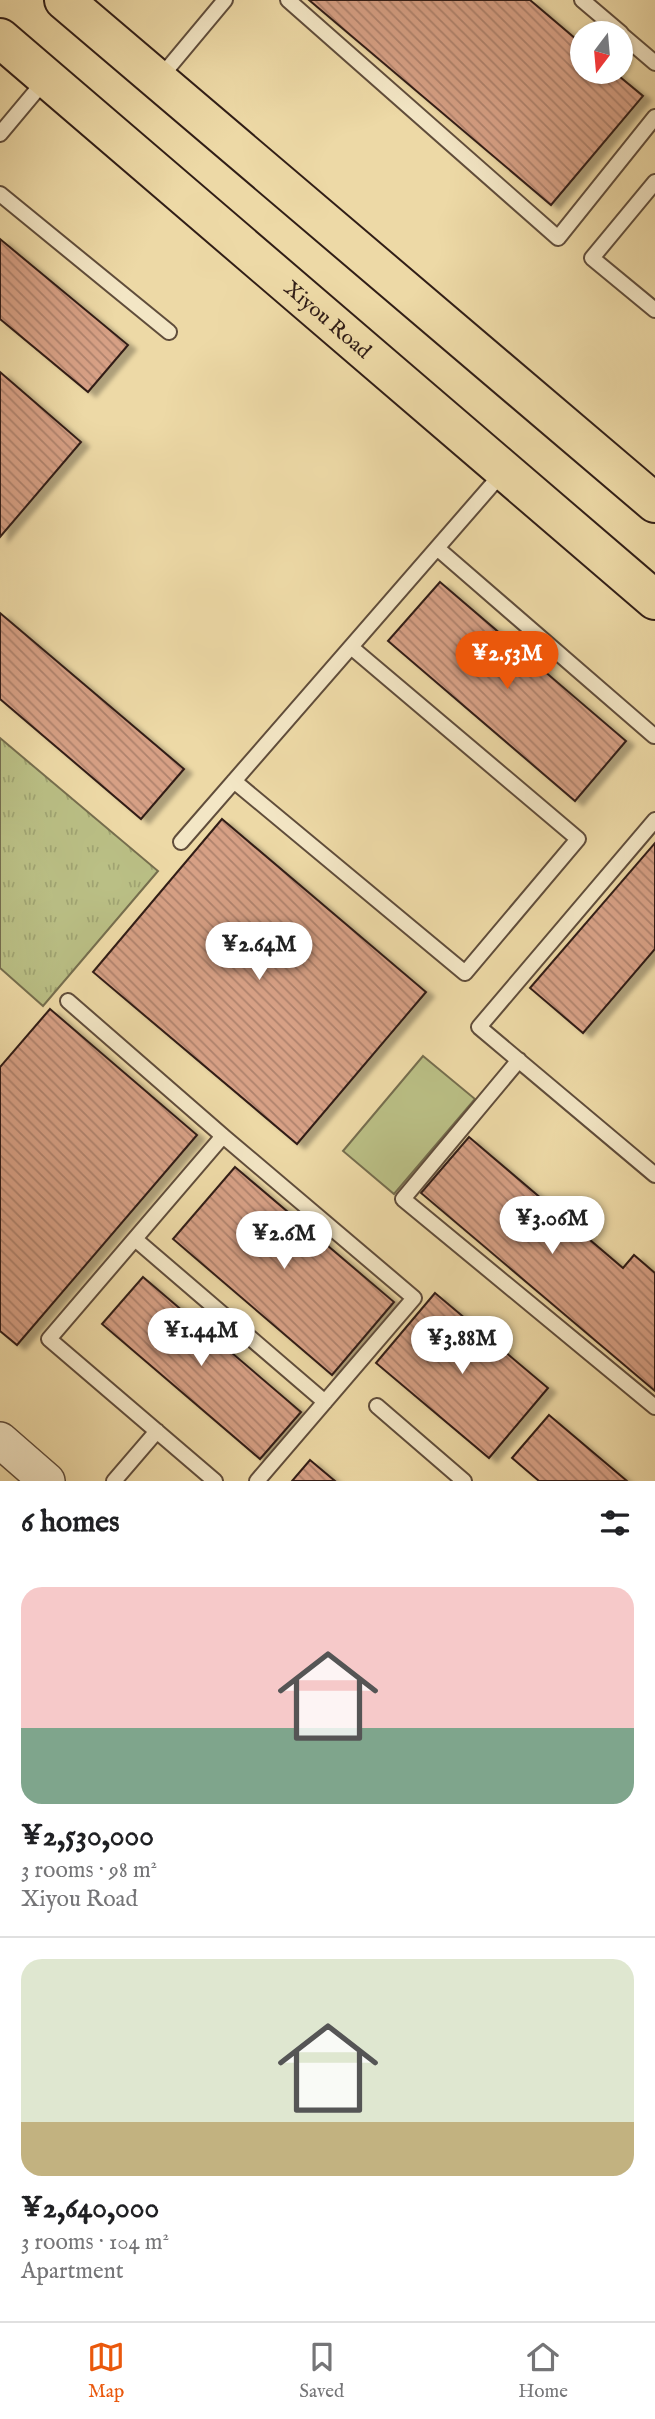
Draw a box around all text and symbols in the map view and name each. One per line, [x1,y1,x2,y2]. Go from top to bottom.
north arrow [570,21,634,84]
map controls [570,21,633,84]
street label: Xiyou Road [278,275,377,366]
pin: ¥2.53M [450,632,564,691]
text: ¥2.53M [471,639,543,668]
pin: ¥2.64M [202,922,316,982]
text: ¥2.64M [221,930,297,959]
pin: ¥3.06M [495,1196,609,1256]
text: ¥3.06M [516,1204,588,1233]
pin: ¥2.6M [235,1212,333,1271]
text: ¥2.6M [252,1219,316,1248]
pin: ¥1.44M [144,1308,258,1368]
text: ¥1.44M [164,1316,238,1345]
pin: ¥3.88M [405,1316,519,1376]
text: ¥3.88M [427,1324,497,1353]
text: 6 homes [21,1504,120,1542]
icon: filters [596,1504,634,1542]
icon: home [265,1633,391,1759]
text: ¥2,530,000 [21,1818,154,1856]
text: 3 rooms · 98 m² [21,1856,157,1885]
text: Xiyou Road [21,1885,138,1914]
icon: home [265,2005,391,2131]
text: ¥2,640,000 [21,2190,159,2228]
text: 3 rooms · 104 m² [21,2228,169,2257]
text: Apartment [21,2257,124,2286]
tab: Map [87,2338,125,2404]
tab: Saved [299,2338,344,2404]
tab: Home [518,2338,568,2404]

